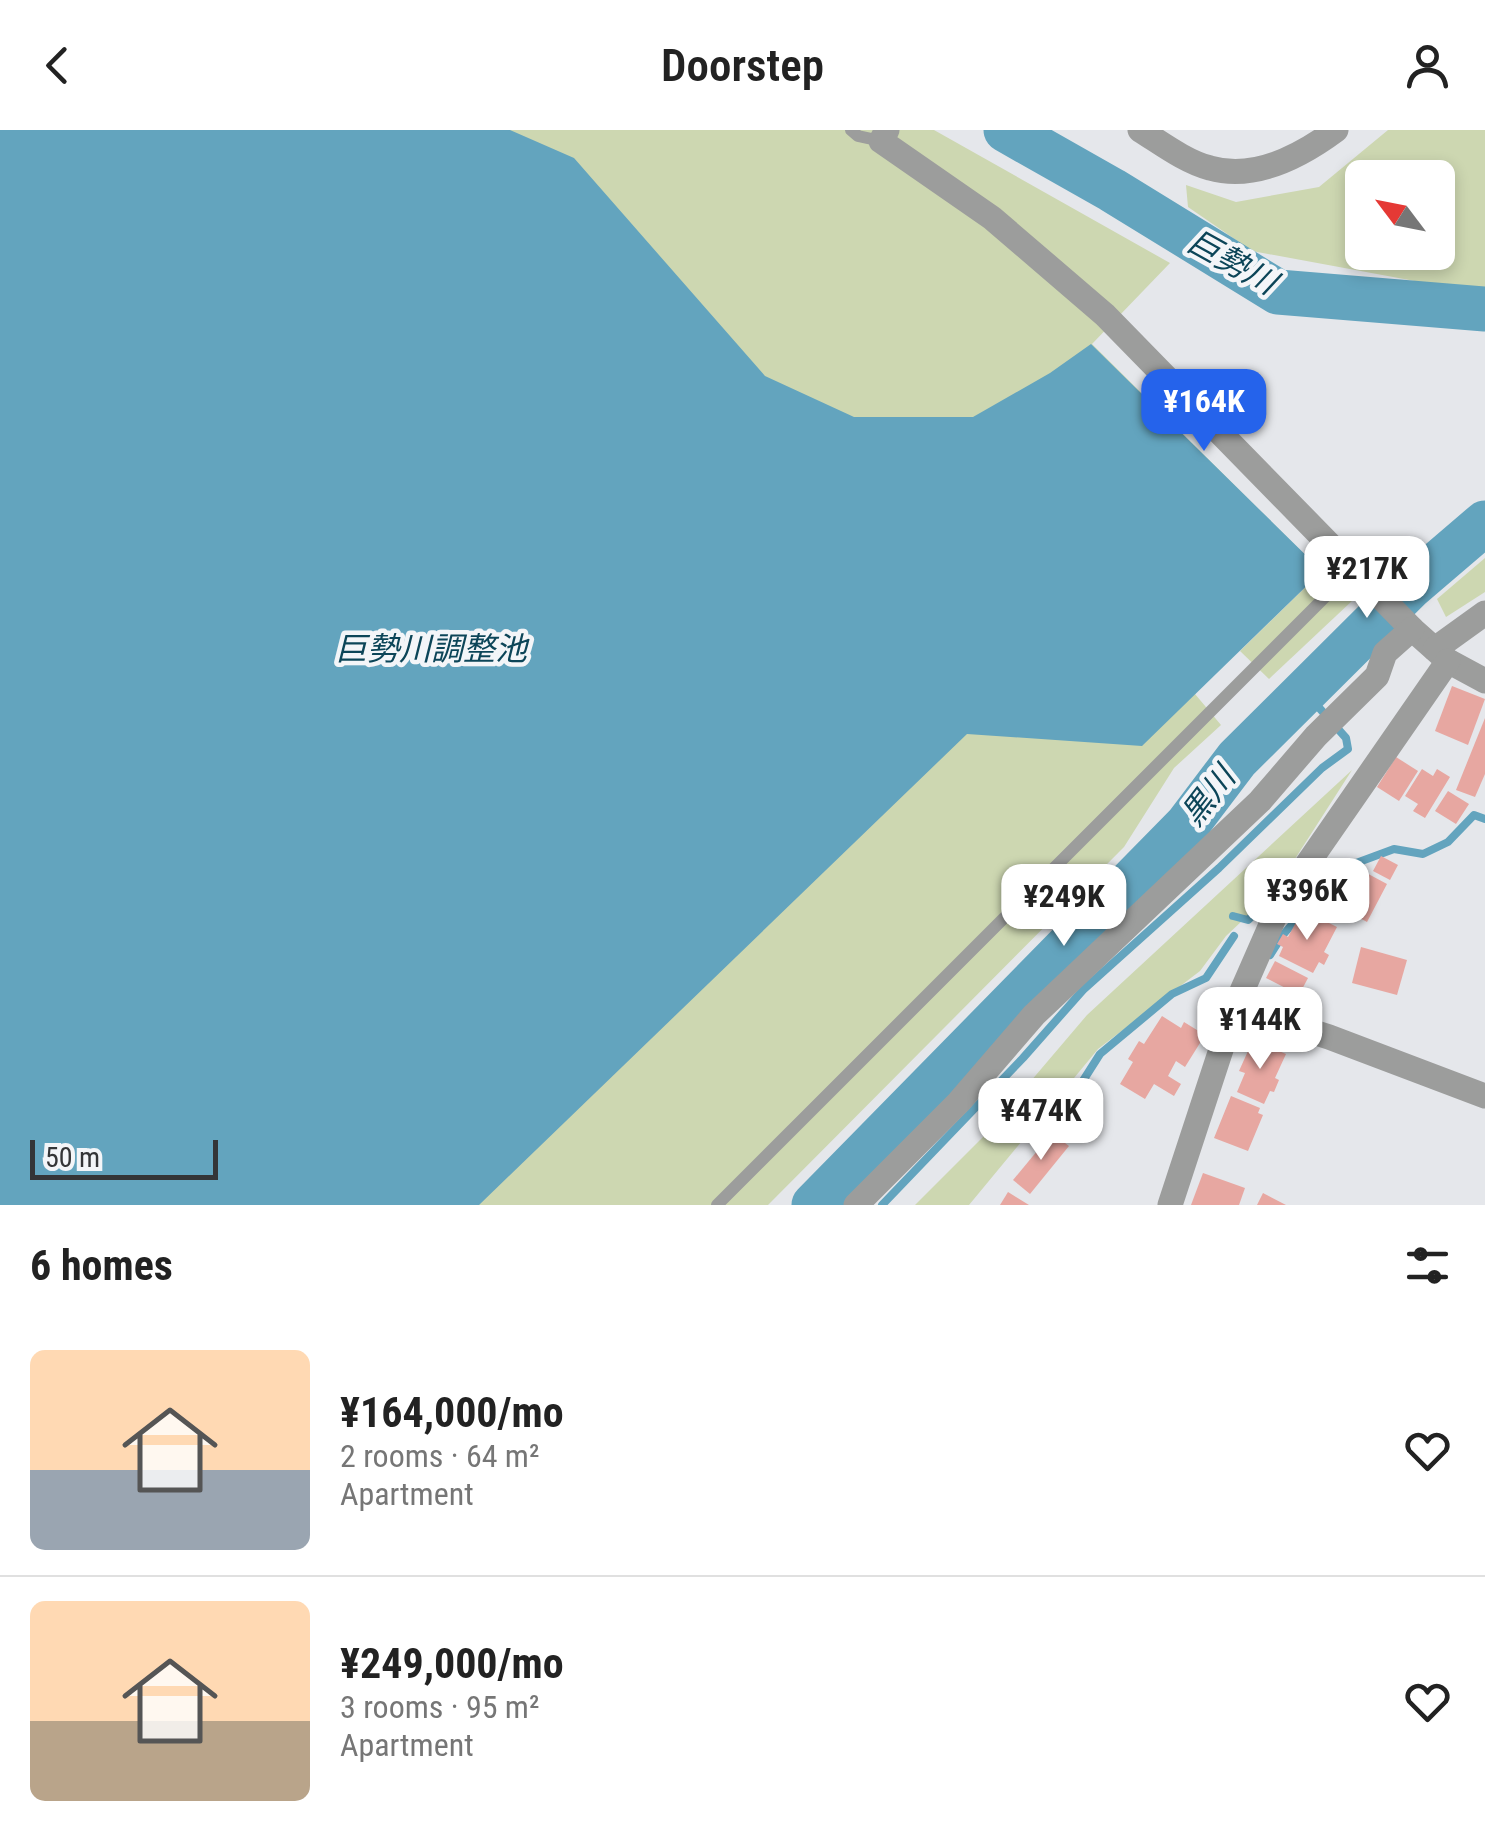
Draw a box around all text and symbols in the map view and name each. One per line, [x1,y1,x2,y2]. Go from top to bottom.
icon: back [30,38,85,93]
icon: person [1400,38,1455,93]
text: Doorstep [661,39,824,92]
north arrow [1345,160,1455,270]
map controls [1345,160,1455,270]
water label: 巨勢川 [1181,222,1286,303]
pin: ¥164K [1134,369,1274,454]
text: ¥164K [1163,382,1245,420]
pin: ¥217K [1297,536,1437,621]
text: ¥217K [1326,549,1408,587]
water label: 巨勢川調整池 [335,630,530,668]
water label: 黒川 [1173,757,1245,833]
pin: ¥396K [1237,858,1377,943]
pin: ¥249K [994,864,1134,949]
text: ¥396K [1266,871,1348,909]
text: ¥249K [1023,877,1105,915]
pin: ¥144K [1190,987,1330,1072]
text: ¥144K [1219,1000,1301,1038]
pin: ¥474K [971,1078,1111,1163]
text: ¥474K [1000,1091,1082,1129]
scale bar [30,1135,218,1180]
text: 50 m [45,1141,100,1174]
icon: filters [1400,1238,1455,1293]
text: 6 homes [30,1241,173,1290]
text: ¥164,000/mo [340,1388,564,1437]
icon: home [110,1390,230,1510]
icon: heart [1400,1423,1455,1478]
text: 2 rooms · 64 m² [340,1437,539,1475]
text: Apartment [340,1475,474,1513]
text: ¥249,000/mo [340,1639,564,1688]
icon: home [110,1641,230,1761]
icon: heart [1400,1674,1455,1729]
text: 3 rooms · 95 m² [340,1688,539,1726]
text: Apartment [340,1726,474,1764]

